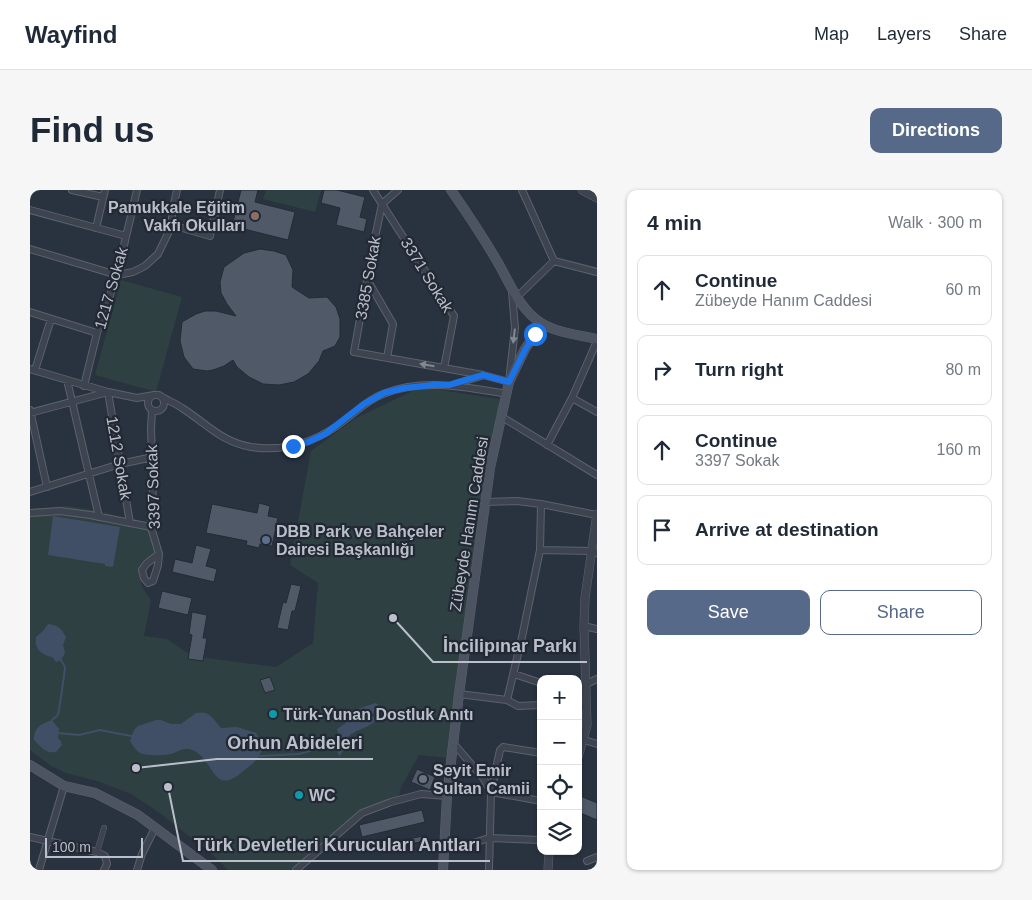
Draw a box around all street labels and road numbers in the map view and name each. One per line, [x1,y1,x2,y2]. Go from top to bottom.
street label: 3385 Sokak [352,234,384,321]
street label: 3371 Sokak [397,235,457,316]
street label: 1217 Sokak [91,244,131,331]
street label: 1212 Sokak [103,415,135,502]
street label: Zübeyde Hanım Caddesi [447,435,491,613]
street label: 3397 Sokak [143,443,163,530]

